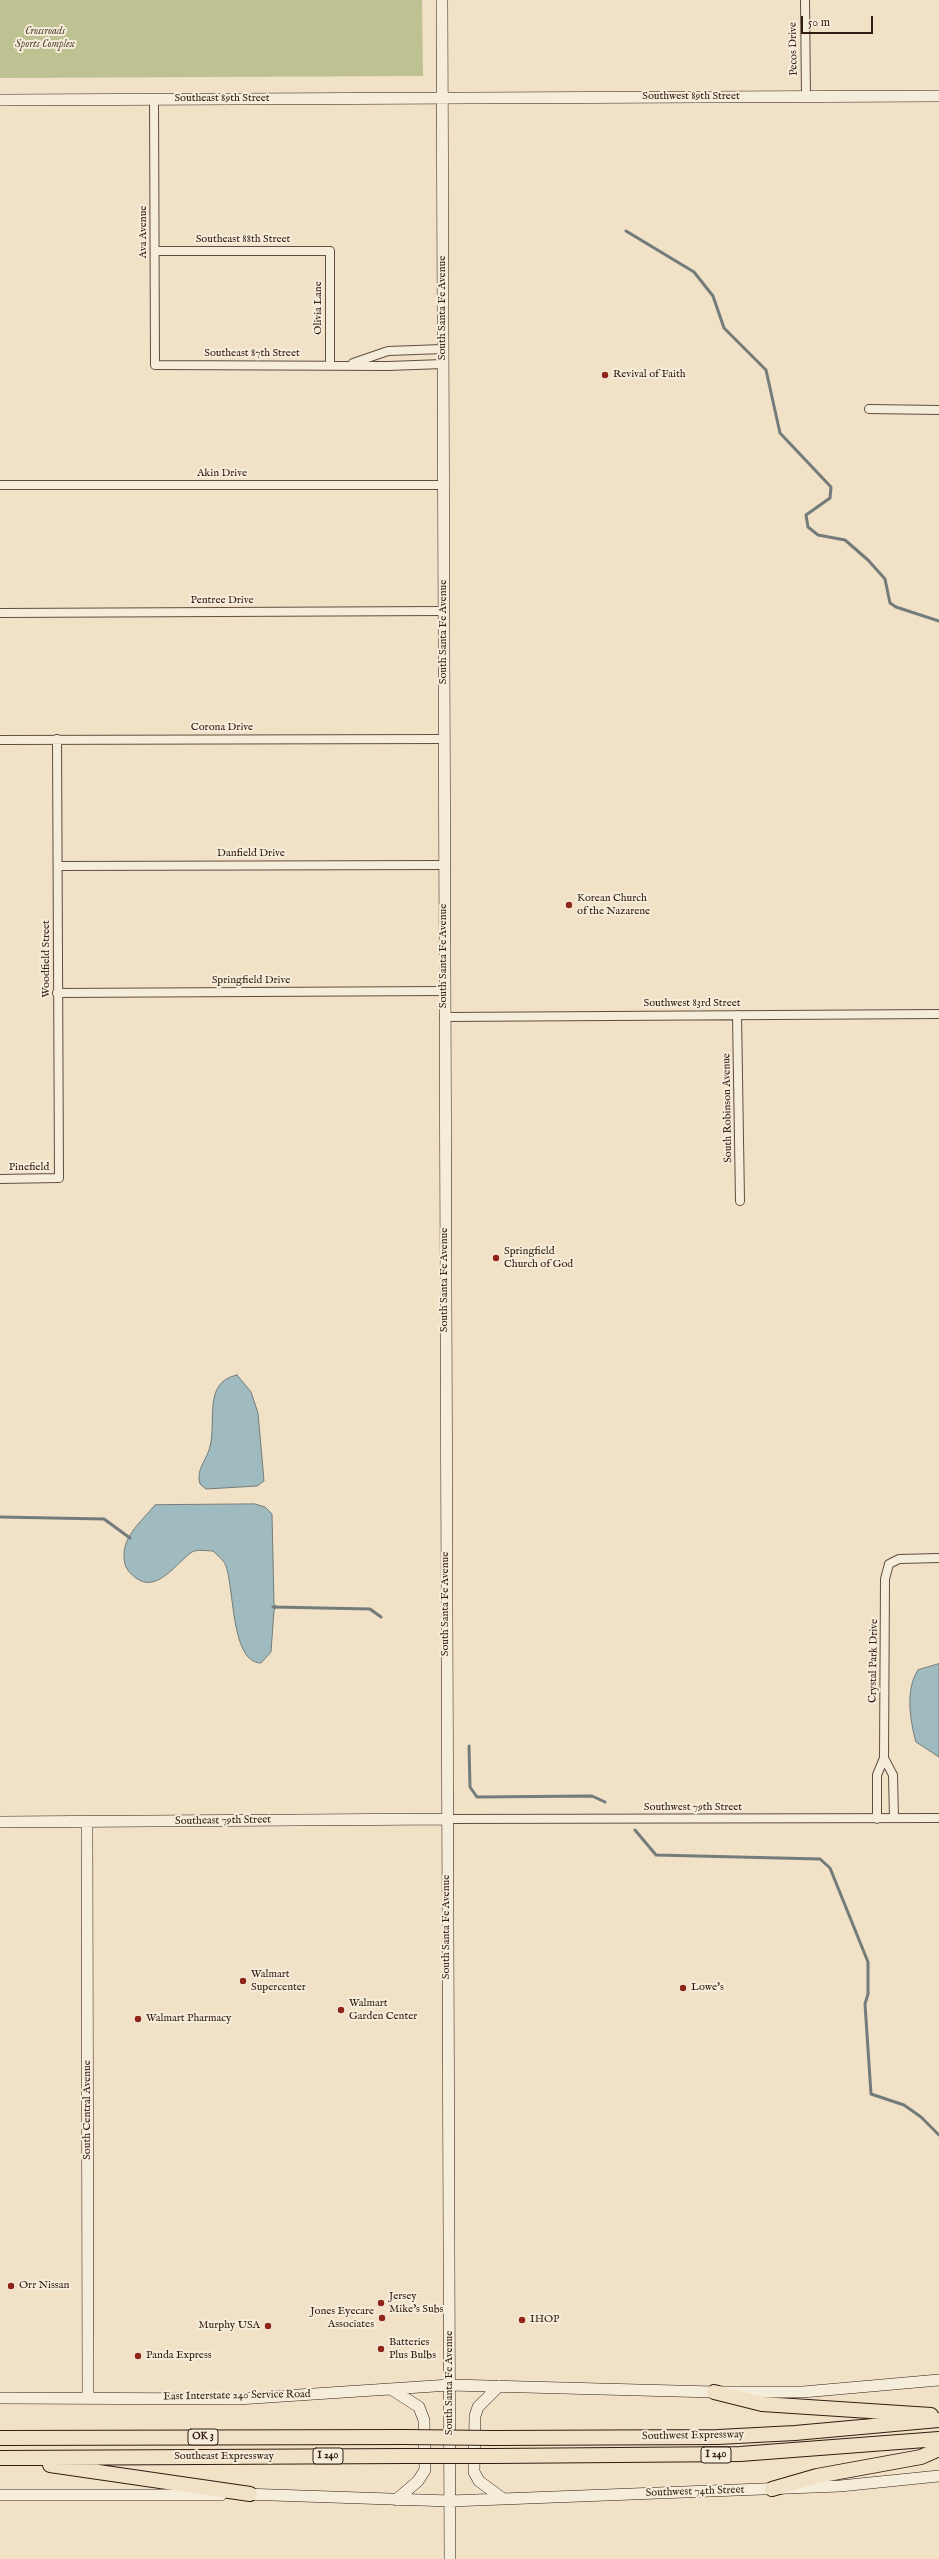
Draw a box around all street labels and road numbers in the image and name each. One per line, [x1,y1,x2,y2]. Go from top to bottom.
street label: Pecos Drive [787,22,801,76]
street label: Southwest 89th Street [642,90,740,104]
street label: Southeast 89th Street [174,92,270,106]
street label: Ava Avenue [137,206,151,258]
street label: Southeast 88th Street [196,233,290,247]
street label: South Santa Fe Avenue [436,256,450,360]
street label: Olivia Lane [312,281,326,335]
street label: Southeast 87th Street [204,347,300,361]
street label: Akin Drive [197,467,247,481]
street label: South Santa Fe Avenue [437,580,451,684]
street label: Pentree Drive [190,594,254,608]
street label: Corona Drive [191,721,253,735]
street label: Danfield Drive [217,847,285,861]
street label: South Santa Fe Avenue [437,904,451,1008]
street label: Woodfield Street [40,920,54,998]
street label: Springfield Drive [212,974,290,988]
street label: Southwest 83rd Street [643,997,741,1011]
street label: South Robinson Avenue [720,1053,736,1163]
street label: Pinefield [9,1161,49,1175]
street label: South Santa Fe Avenue [438,1228,452,1332]
street label: South Santa Fe Avenue [439,1552,453,1656]
street label: Crystal Park Drive [867,1619,881,1703]
street label: Southwest 79th Street [644,1801,742,1815]
street label: Southeast 79th Street [175,1814,271,1828]
street label: South Santa Fe Avenue [440,1875,454,1979]
street label: South Central Avenue [81,2060,95,2160]
street label: South Santa Fe Avenue [443,2331,457,2435]
street label: East Interstate 240 Service Road [163,2388,311,2404]
road number: OK 3 [188,2429,218,2445]
street label: Southwest Expressway [642,2429,744,2443]
road number: I 240 [701,2447,731,2463]
road number: I 240 [313,2448,343,2464]
street label: Southeast Expressway [174,2450,274,2464]
street label: Southwest 74th Street [645,2484,745,2500]

